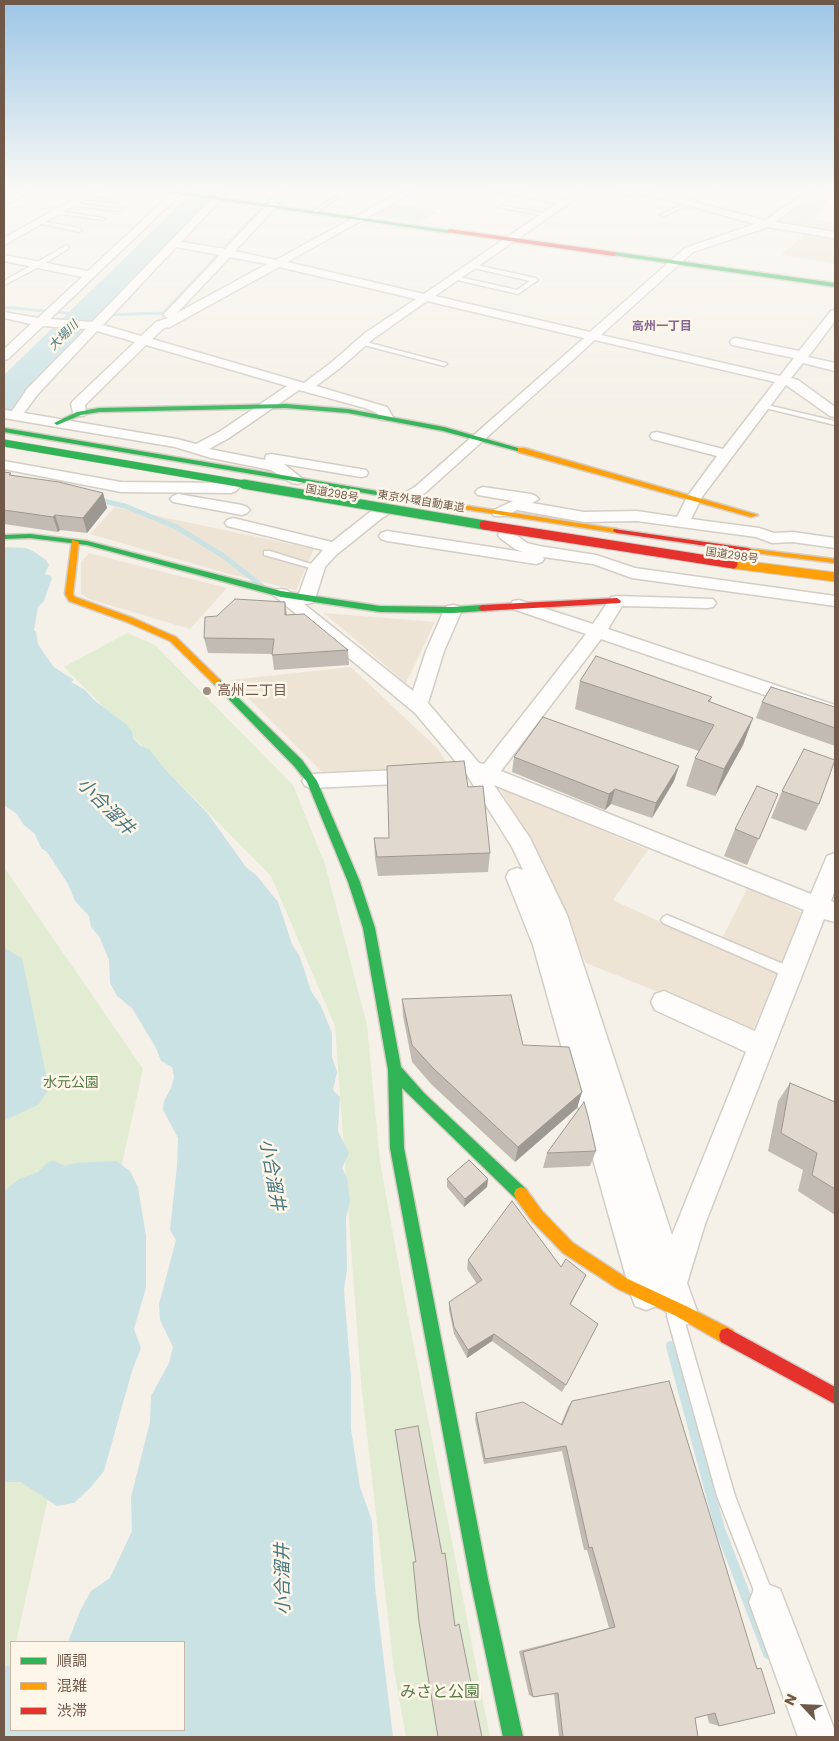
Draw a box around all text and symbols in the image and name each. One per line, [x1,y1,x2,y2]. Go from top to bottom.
water label: 大場川 [46,318,82,354]
district label: 高州一丁目 [632,320,692,334]
street label: 国道298号 [305,483,359,505]
street label: 東京外環自動車道 [377,489,465,515]
street label: 国道298号 [705,546,759,566]
place label: 高州二丁目 [217,683,287,699]
marker: 高州二丁目 [201,685,213,697]
water label: 小合溜井 [72,774,138,840]
park label: 水元公園 [43,1075,99,1091]
water label: 小合溜井 [254,1138,288,1212]
water label: 小合溜井 [273,1543,295,1615]
legend [10,1641,185,1731]
text: 順調 [57,1650,87,1671]
text: 混雑 [57,1675,87,1696]
north arrow [779,1681,829,1731]
park label: みさと公園 [400,1683,480,1703]
text: N [779,1691,802,1709]
text: 渋滞 [57,1700,87,1721]

